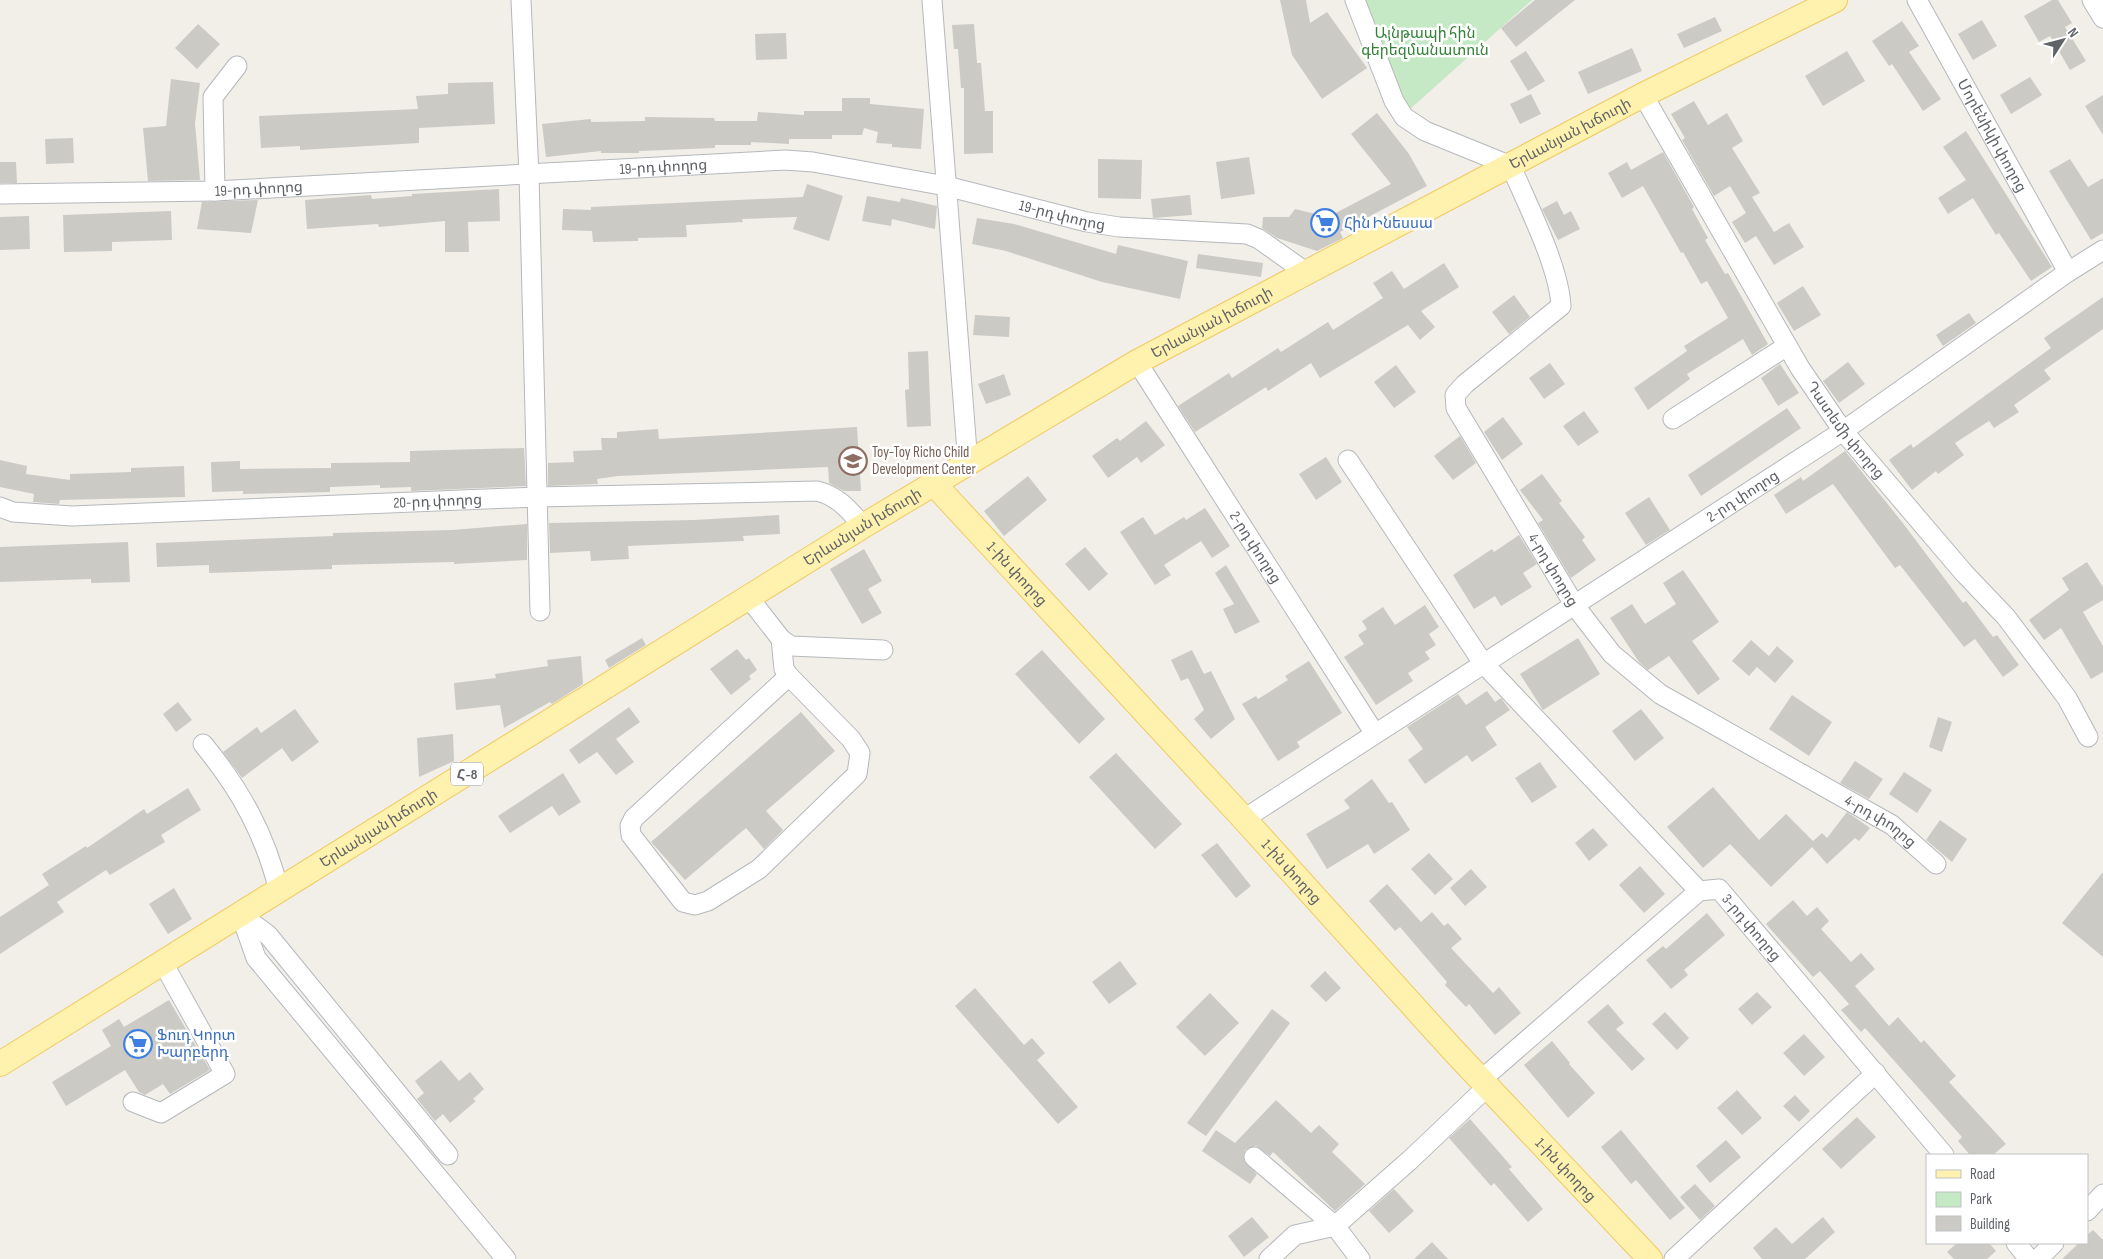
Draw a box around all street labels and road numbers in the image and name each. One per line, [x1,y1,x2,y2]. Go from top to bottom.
street label: Մորենիկի փողոց [1953,75,2031,196]
street label: Երևանյան խճուղի [1506,94,1634,173]
street label: 19-րդ փողոց [619,155,708,178]
street label: 19-րդ փողոց [214,177,303,200]
street label: 19-րդ փողոց [1017,196,1107,234]
street label: Երևանյան խճուղի [1148,283,1276,362]
street label: Դատեմի փողոց [1802,377,1889,483]
street label: 2-րդ փողոց [1703,466,1782,526]
street label: Երևանյան խճուղի [800,484,925,570]
street label: 20-րդ փողոց [393,490,482,512]
street label: 2-րդ փողոց [1225,508,1286,587]
street label: 4-րդ փողոց [1524,530,1583,610]
street label: 1-ին փողոց [983,538,1052,610]
road number: Հ-8 [451,762,483,786]
street label: Երևանյան խճուղի [316,784,441,872]
street label: 4-րդ փողոց [1841,791,1920,852]
street label: 1-ին փողոց [1258,835,1326,908]
street label: 3-րդ փողոց [1718,890,1785,965]
street label: 1-ին փողոց [1531,1134,1600,1206]

